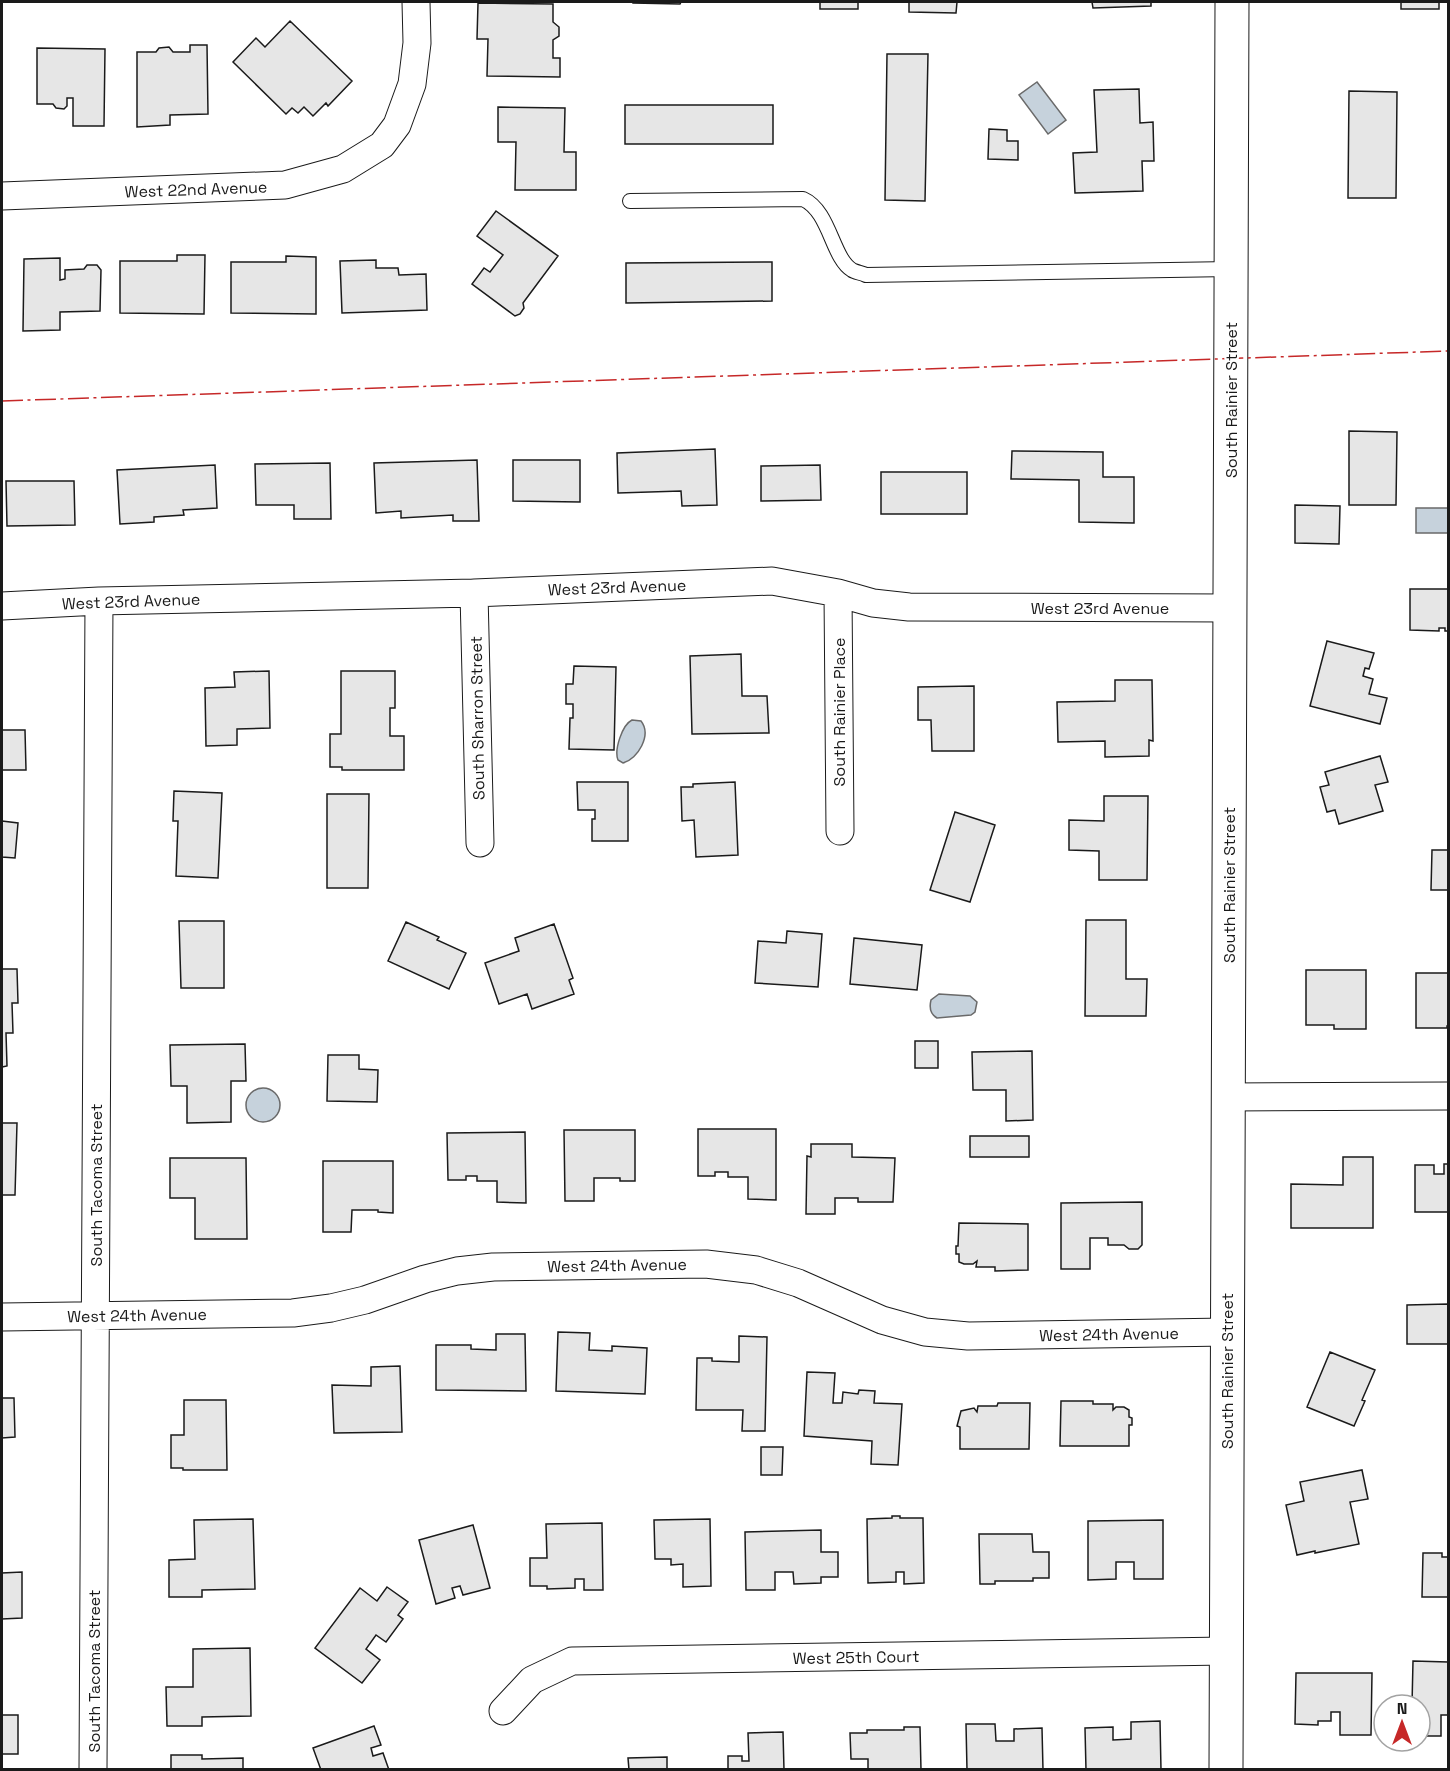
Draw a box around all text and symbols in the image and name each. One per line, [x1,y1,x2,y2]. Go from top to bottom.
street label: West 22nd Avenue [124,177,268,202]
street label: South Rainier Street [1221,322,1242,478]
street label: West 23rd Avenue [547,575,687,600]
street label: West 23rd Avenue [61,589,201,614]
street label: West 23rd Avenue [1031,598,1169,619]
street label: South Sharron Street [466,636,489,800]
street label: South Rainier Place [829,638,850,786]
street label: South Rainier Street [1219,807,1240,963]
street label: South Tacoma Street [86,1104,107,1266]
street label: West 24th Avenue [547,1254,687,1277]
street label: South Rainier Street [1217,1293,1238,1449]
street label: West 24th Avenue [67,1304,207,1327]
street label: West 24th Avenue [1039,1323,1179,1346]
street label: South Tacoma Street [84,1590,105,1752]
street label: West 25th Court [792,1646,920,1669]
north arrow [1372,1693,1432,1753]
text: N [1397,1698,1407,1719]

